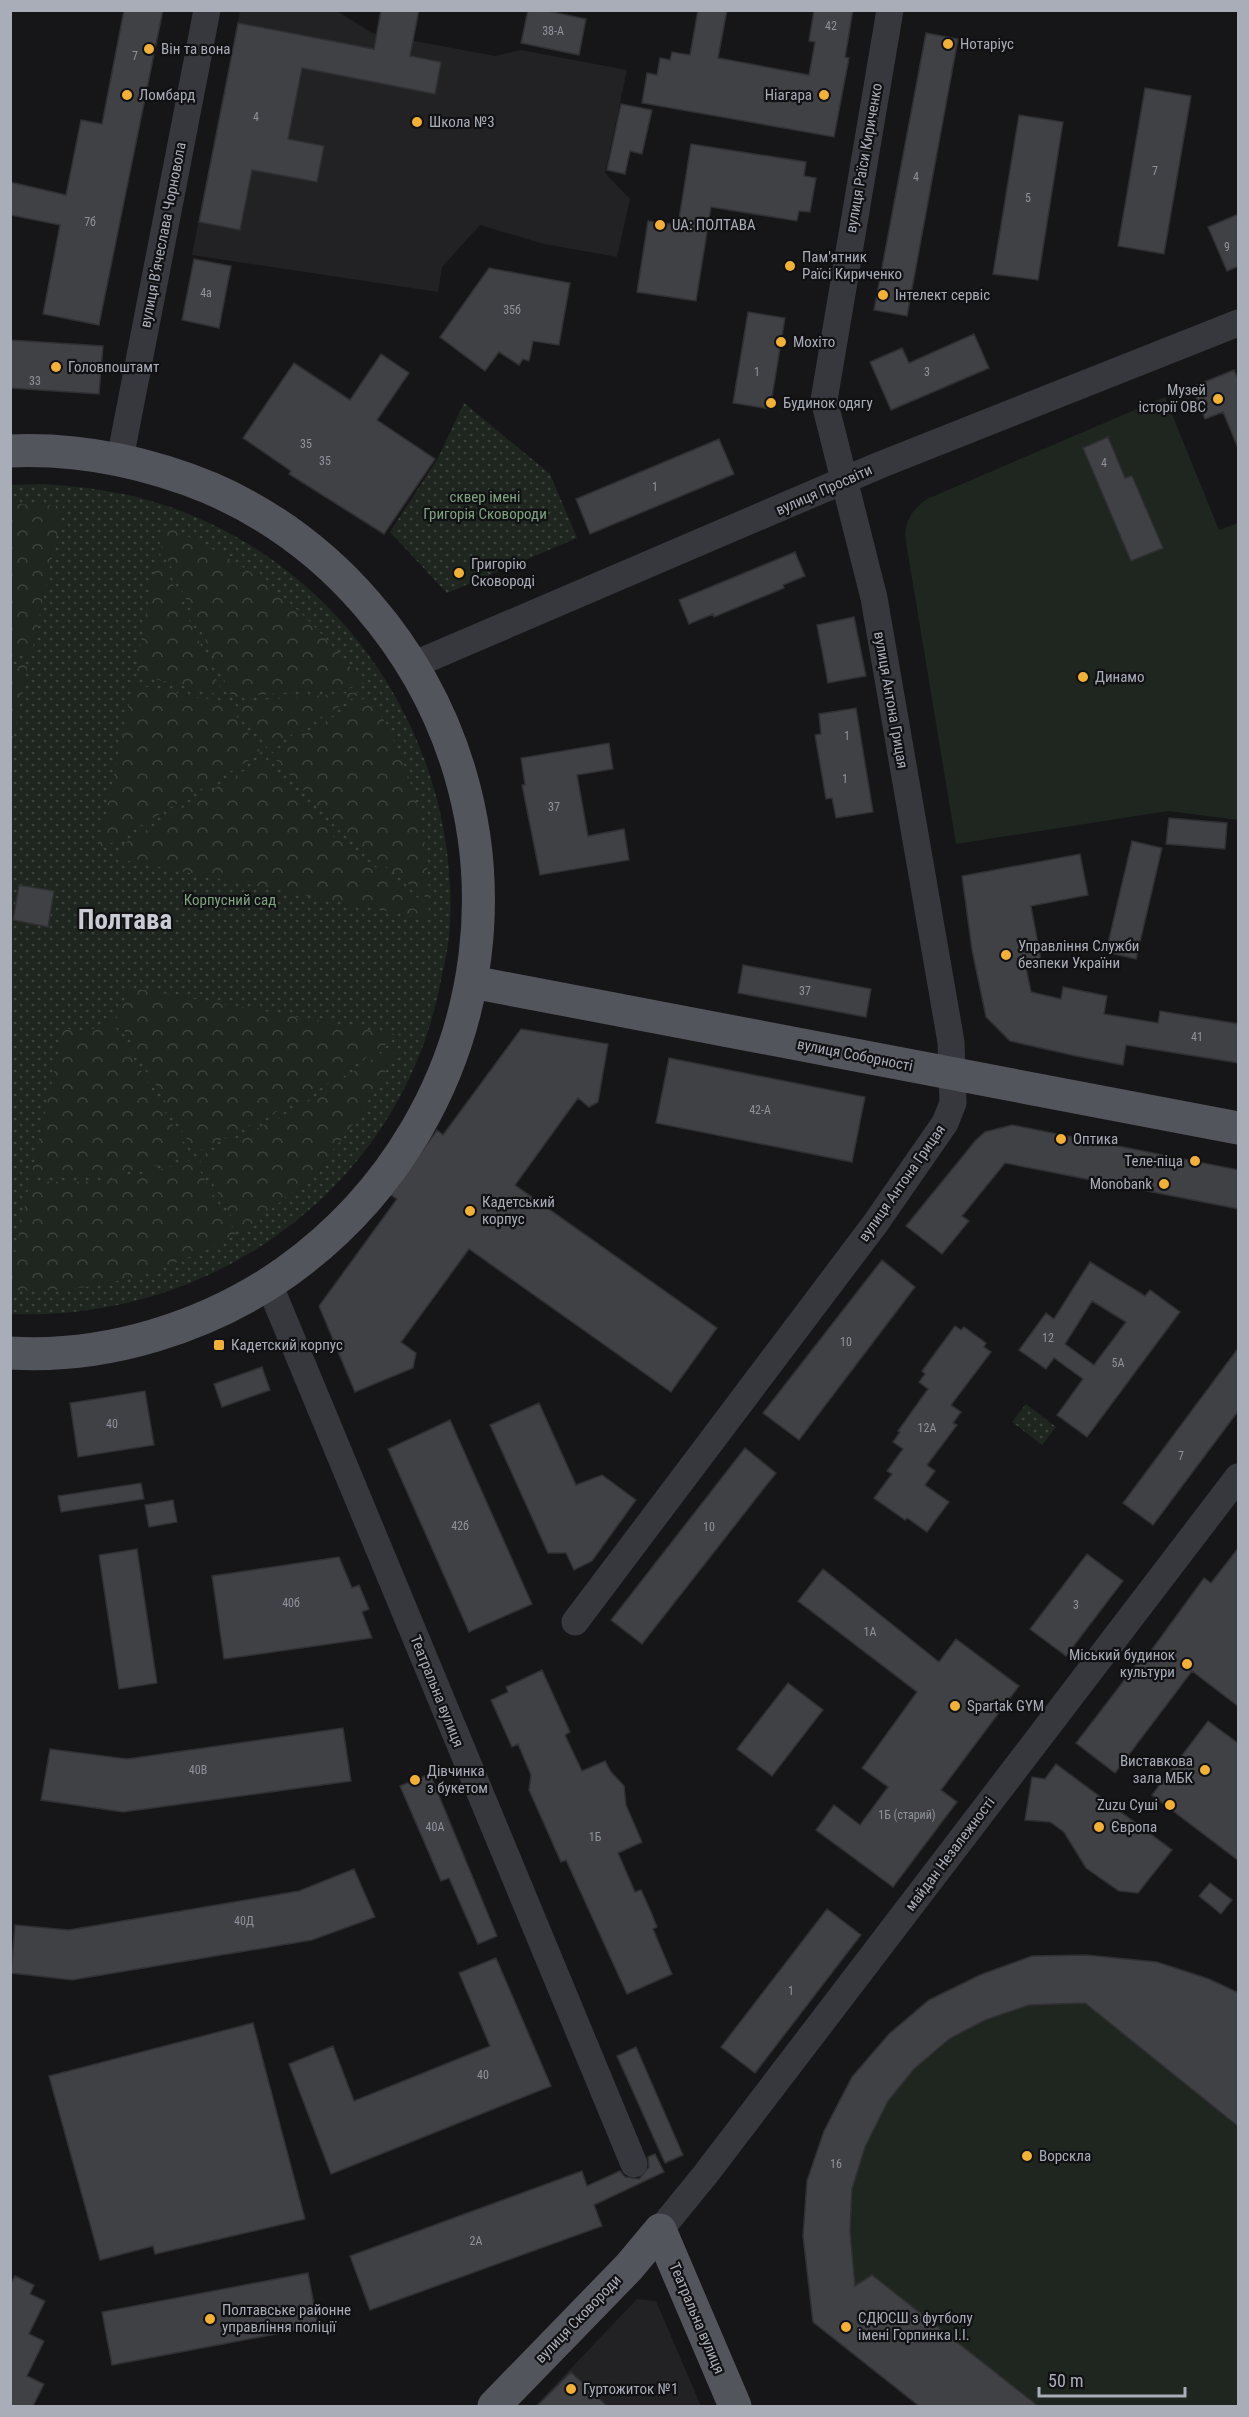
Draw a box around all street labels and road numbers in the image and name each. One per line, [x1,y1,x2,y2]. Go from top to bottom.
street label: вулиця Раїси Кириченко [842,82,886,234]
street label: вулиця Вʼячеслава Чорновола [136,141,190,329]
street label: вулиця Просвіти [773,461,875,519]
street label: вулиця Антона Грицая [870,630,912,770]
street label: вулиця Соборності [796,1035,914,1075]
street label: вулиця Антона Грицая [855,1121,949,1245]
street label: Театральна вулиця [406,1632,468,1750]
street label: майдан Незалежності [901,1794,999,1914]
street label: Театральна вулиця [665,2260,729,2376]
street label: вулиця Сковороди [531,2271,625,2367]

